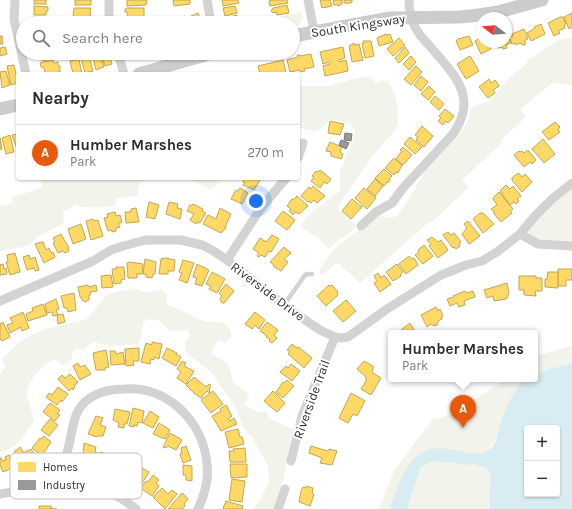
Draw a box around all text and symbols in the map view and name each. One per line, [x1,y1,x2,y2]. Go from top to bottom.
street label: South Kingsway [310,11,406,40]
north arrow [476,12,512,48]
search box [16,16,300,60]
icon: search [30,27,52,49]
text: Search here [62,29,143,47]
text: Nearby [32,88,89,108]
text: Humber Marshes [70,136,192,154]
text: A [41,145,49,160]
text: 270 m [247,145,284,160]
text: Park [70,154,96,169]
your location [246,191,266,211]
street label: Riverside Drive [228,259,308,324]
popup [388,330,538,382]
text: Humber Marshes [402,340,524,358]
street label: Riverside Trail [290,358,333,441]
text: Park [402,358,428,373]
pin: A [450,395,476,428]
map controls [524,425,560,497]
button: + [524,425,560,461]
legend [10,453,142,499]
text: Homes [43,461,78,474]
button: − [524,461,560,497]
text: Industry [43,479,85,492]

